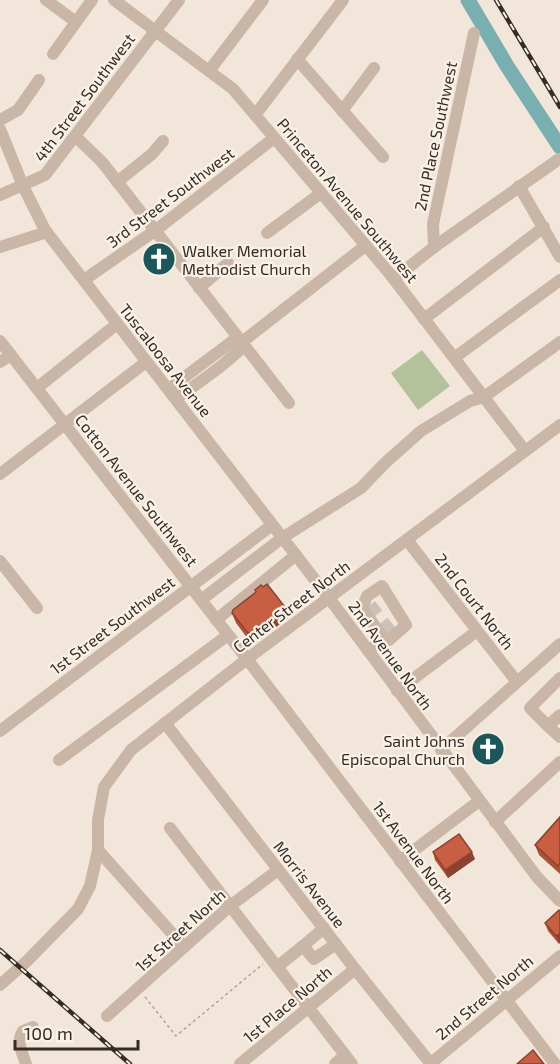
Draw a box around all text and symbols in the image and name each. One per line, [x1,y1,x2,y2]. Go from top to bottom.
street label: 4th Street Southwest [30,29,138,165]
street label: 2nd Place Southwest [410,59,460,213]
street label: Princeton Avenue Southwest [274,114,422,286]
street label: 3rd Street Southwest [103,143,237,251]
church icon: Walker Memorial Methodist Church [141,241,177,277]
place label: Walker Memorial Methodist Church [182,241,311,278]
street label: Tuscaloosa Avenue [116,300,216,420]
street label: Cotton Avenue Southwest [72,410,202,570]
street label: 2nd Court North [432,549,518,653]
street label: Center Street North [229,556,353,656]
street label: 1st Street Southwest [46,572,178,678]
street label: 2nd Avenue North [345,597,437,713]
place label: Saint Johns Episcopal Church [341,731,465,768]
church icon: Saint Johns Episcopal Church [470,731,506,767]
street label: 1st Avenue North [369,797,459,907]
street label: Morris Avenue [270,837,350,931]
street label: 1st Street North [131,885,229,975]
street label: 2nd Street North [431,951,537,1043]
street label: 1st Place North [239,962,335,1046]
scale bar [15,1013,138,1051]
text: 100 m [24,1022,73,1044]

